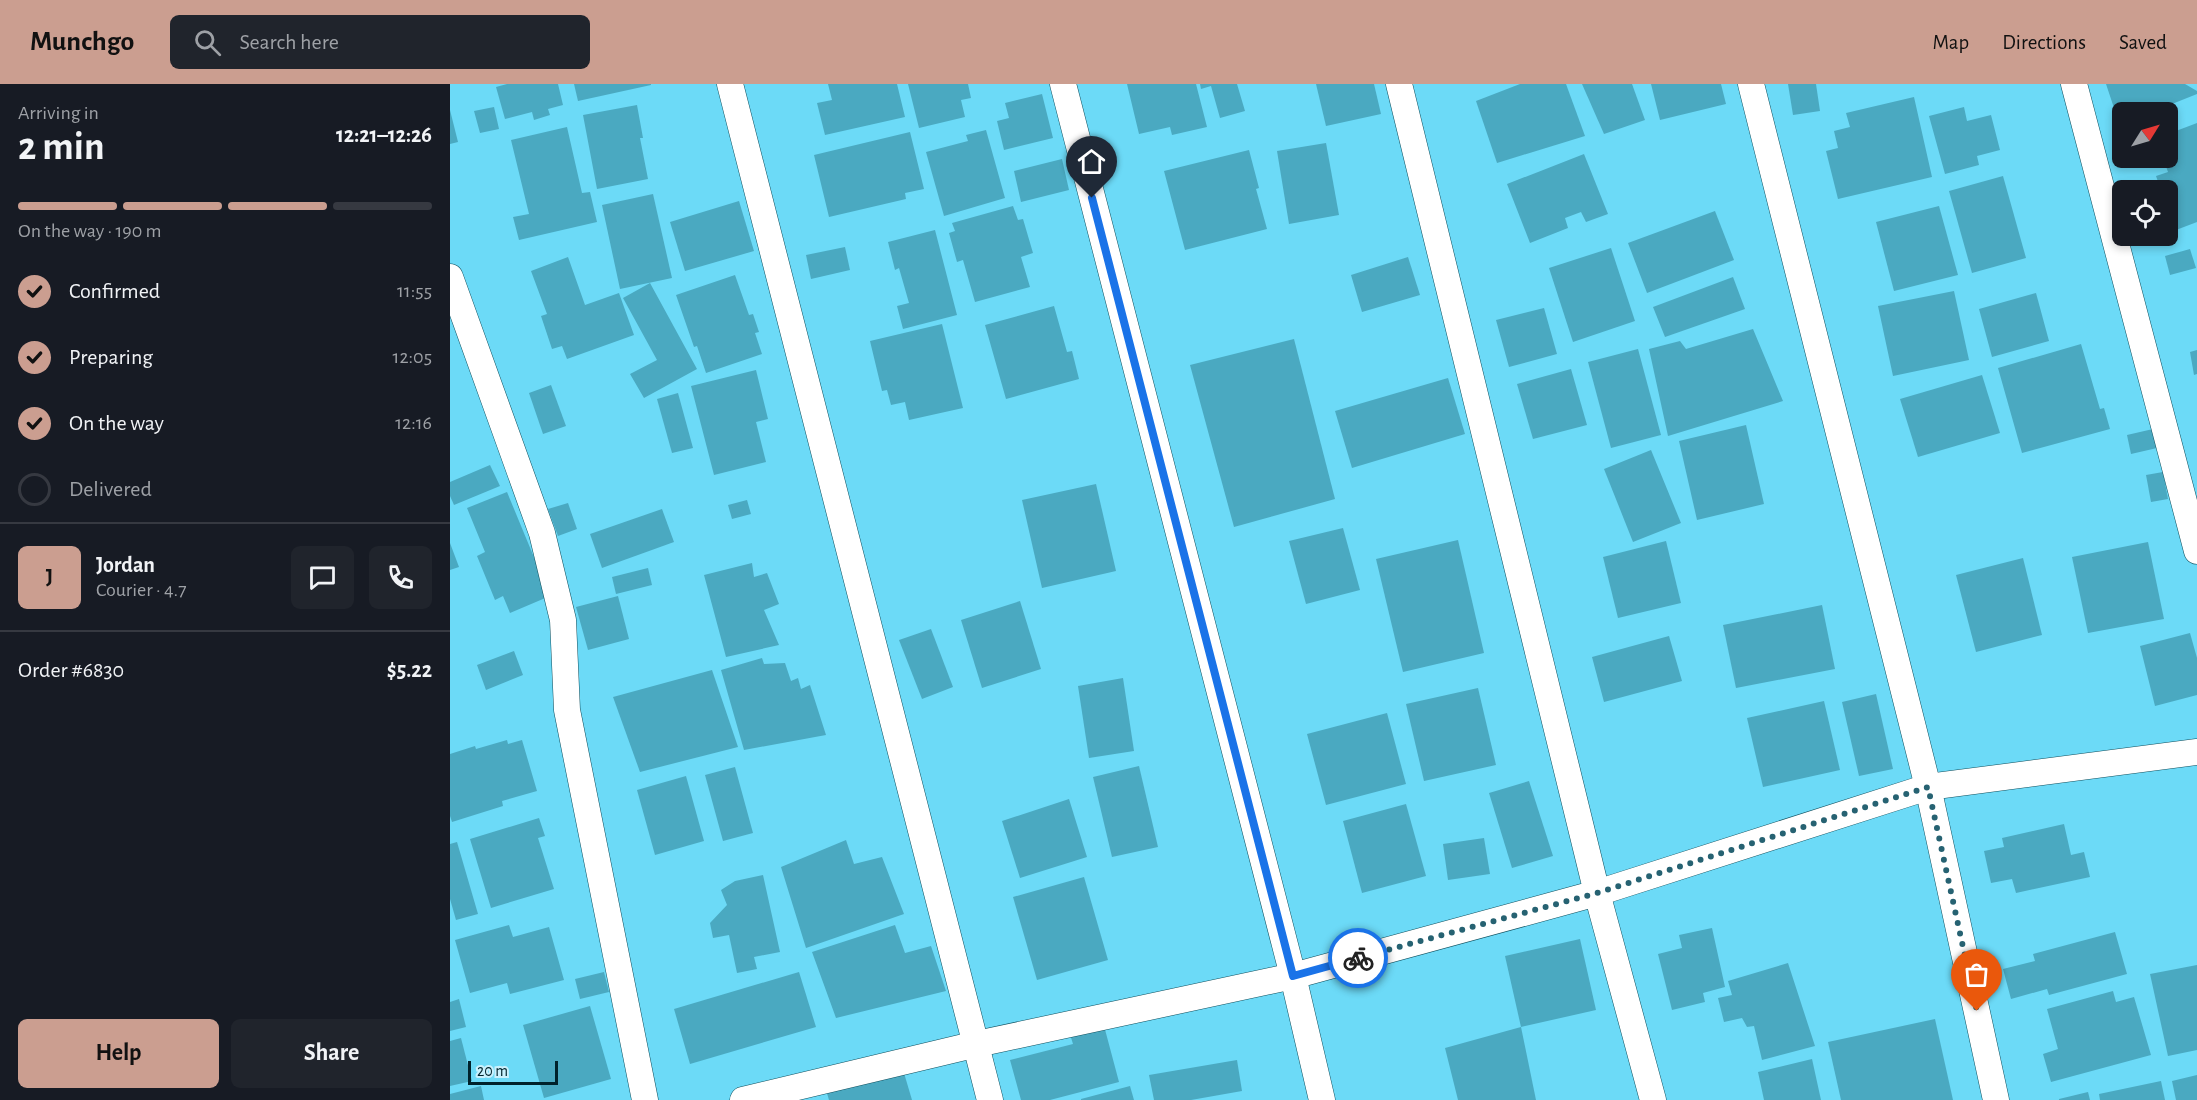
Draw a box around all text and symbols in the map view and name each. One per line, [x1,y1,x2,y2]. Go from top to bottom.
search box [170,15,590,69]
icon: search [191,26,224,59]
text: Munchgo [30,28,134,56]
text: Search here [239,31,339,53]
text: Map [1933,32,1969,53]
text: Directions [2002,32,2086,53]
text: Saved [2119,32,2167,53]
north arrow [2112,102,2178,168]
map controls [2112,102,2178,246]
text: Arriving in [18,103,99,123]
text: 12:21–12:26 [336,124,432,146]
text: 2 min [18,128,105,167]
pin [1066,136,1117,198]
icon: home [1075,145,1108,178]
button: locate [2112,180,2178,246]
text: On the way · 190 m [18,221,162,241]
icon: check [18,275,51,308]
text: Confirmed [69,280,160,302]
text: 11:55 [397,281,432,301]
icon: check [18,341,51,374]
text: Preparing [69,346,153,368]
text: 12:05 [393,347,432,367]
icon: check [18,407,51,440]
text: On the way [69,412,164,434]
text: 12:16 [395,413,432,433]
text: Delivered [69,478,152,500]
button: chat [291,546,354,609]
button: phone [369,546,432,609]
text: Jordan [96,554,155,576]
text: J [46,566,53,588]
text: Courier · 4.7 [96,580,187,600]
text: Order #6830 [18,659,124,681]
text: $5.22 [387,659,432,681]
courier [1328,928,1388,988]
icon: bike [1342,942,1375,975]
pin [1951,949,2002,1011]
icon: bag [1960,958,1993,991]
button: Help [18,1019,219,1088]
button: Share [231,1019,432,1088]
scale bar [468,1058,558,1086]
text: 20 m [477,1063,508,1079]

